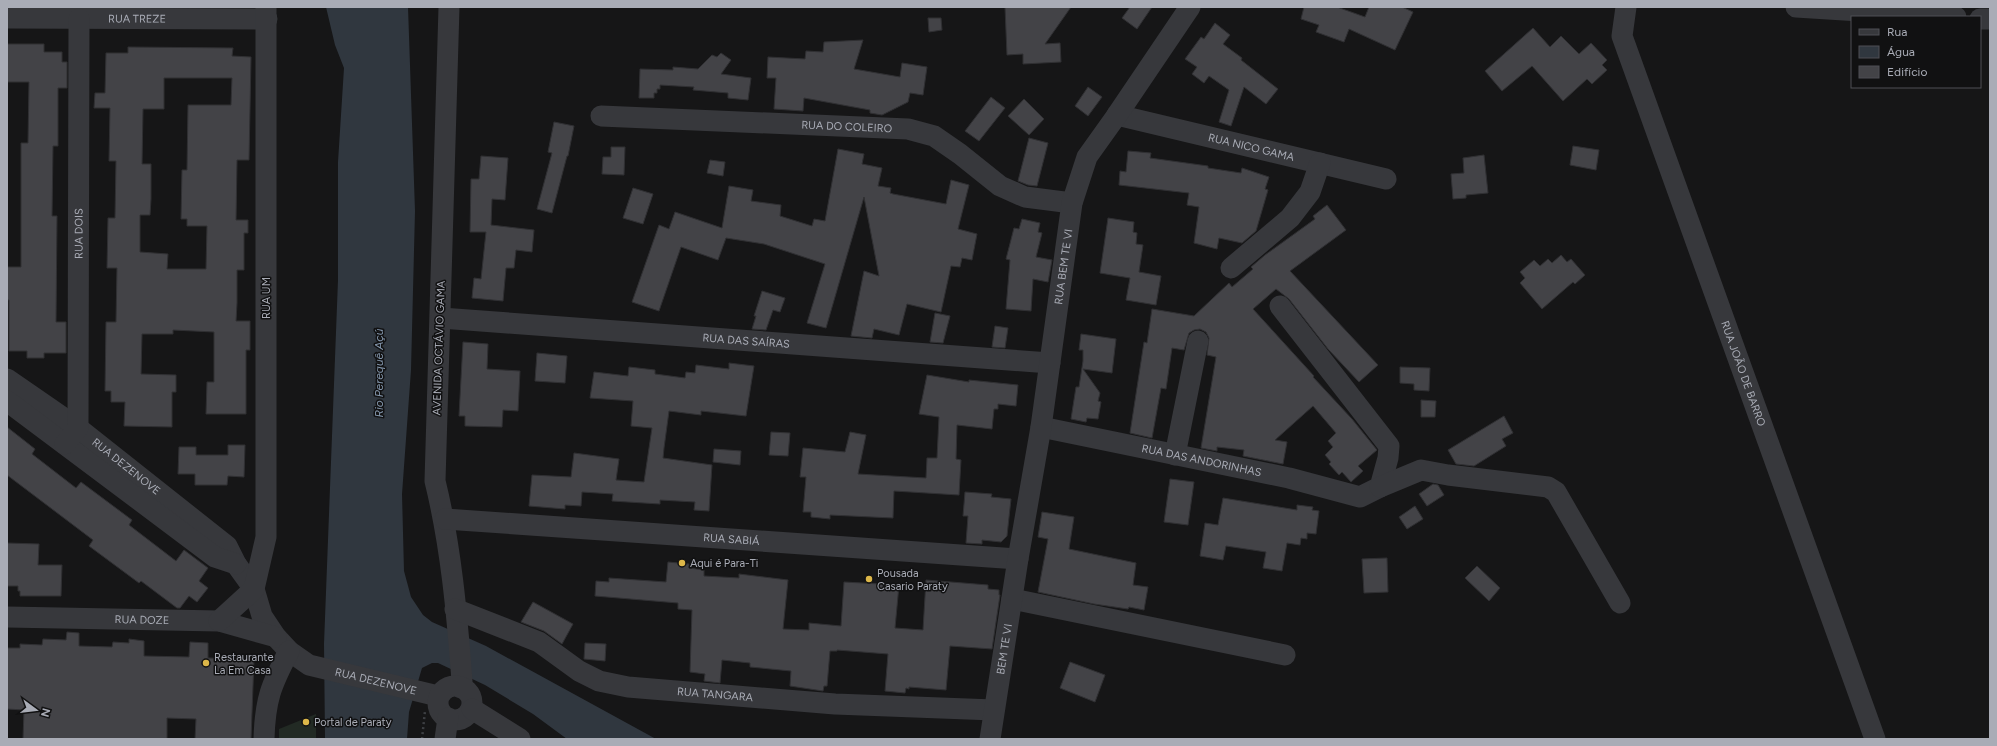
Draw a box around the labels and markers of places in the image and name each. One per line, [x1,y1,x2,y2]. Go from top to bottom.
place label: Aqui é Para-Ti [690,557,758,570]
marker: Aqui é Para-Ti [677,558,687,568]
place label: Pousada Casario Paraty [877,567,948,593]
marker: Pousada Casario Paraty [864,574,874,584]
place label: Restaurante La Em Casa [214,651,274,677]
marker: Restaurante La Em Casa [201,658,211,668]
place label: Portal de Paraty [314,716,392,729]
marker: Portal de Paraty [301,717,311,727]

